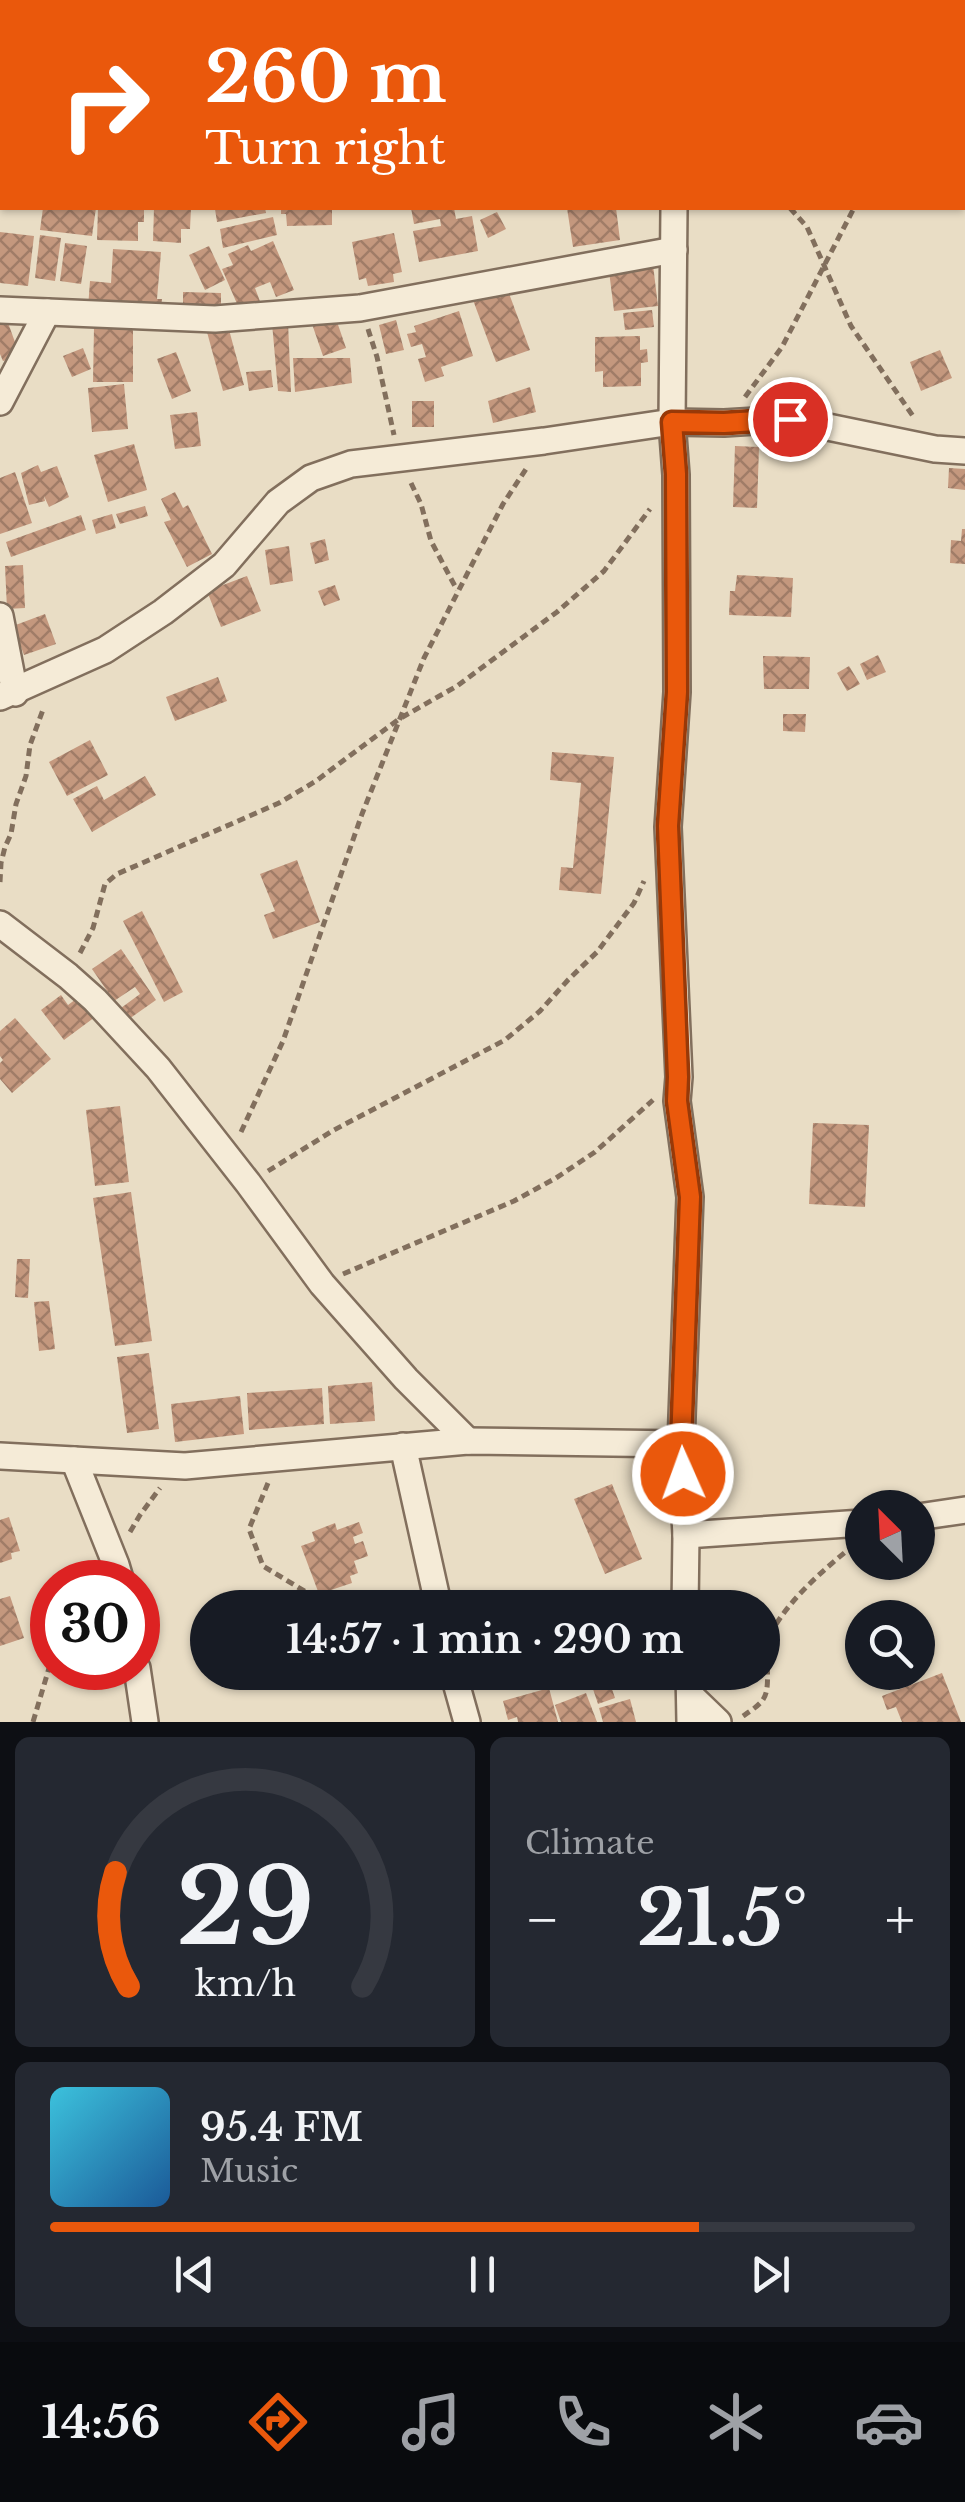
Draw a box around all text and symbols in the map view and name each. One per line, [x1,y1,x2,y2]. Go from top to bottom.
text: 260 m [205,34,447,121]
icon: right [40,40,170,170]
text: Turn right [205,120,446,176]
pin [748,377,833,462]
icon: arrive [763,392,818,447]
position arrow [631,1422,735,1526]
north arrow [845,1490,935,1580]
map controls [845,1490,935,1690]
speed limit sign: 30 [30,1560,160,1690]
button: search [845,1600,935,1690]
text: 14:57 · 1 min · 290 m [286,1616,684,1663]
text: Climate [525,1823,654,1863]
text: 29 [176,1843,314,1972]
text: 21.5° [637,1872,808,1965]
text: − [525,1886,560,1954]
text: + [885,1886,915,1954]
text: km/h [194,1961,296,2006]
text: 95.4 FM [200,2104,363,2151]
text: Music [200,2151,298,2191]
icon: previous [167,2247,222,2302]
icon: pause [455,2247,510,2302]
icon: next [743,2247,798,2302]
icon: directions [243,2387,313,2457]
icon: music [396,2387,466,2457]
icon: phone [548,2387,618,2457]
icon: climate [701,2387,771,2457]
icon: car [854,2387,924,2457]
text: 14:56 [41,2394,161,2450]

